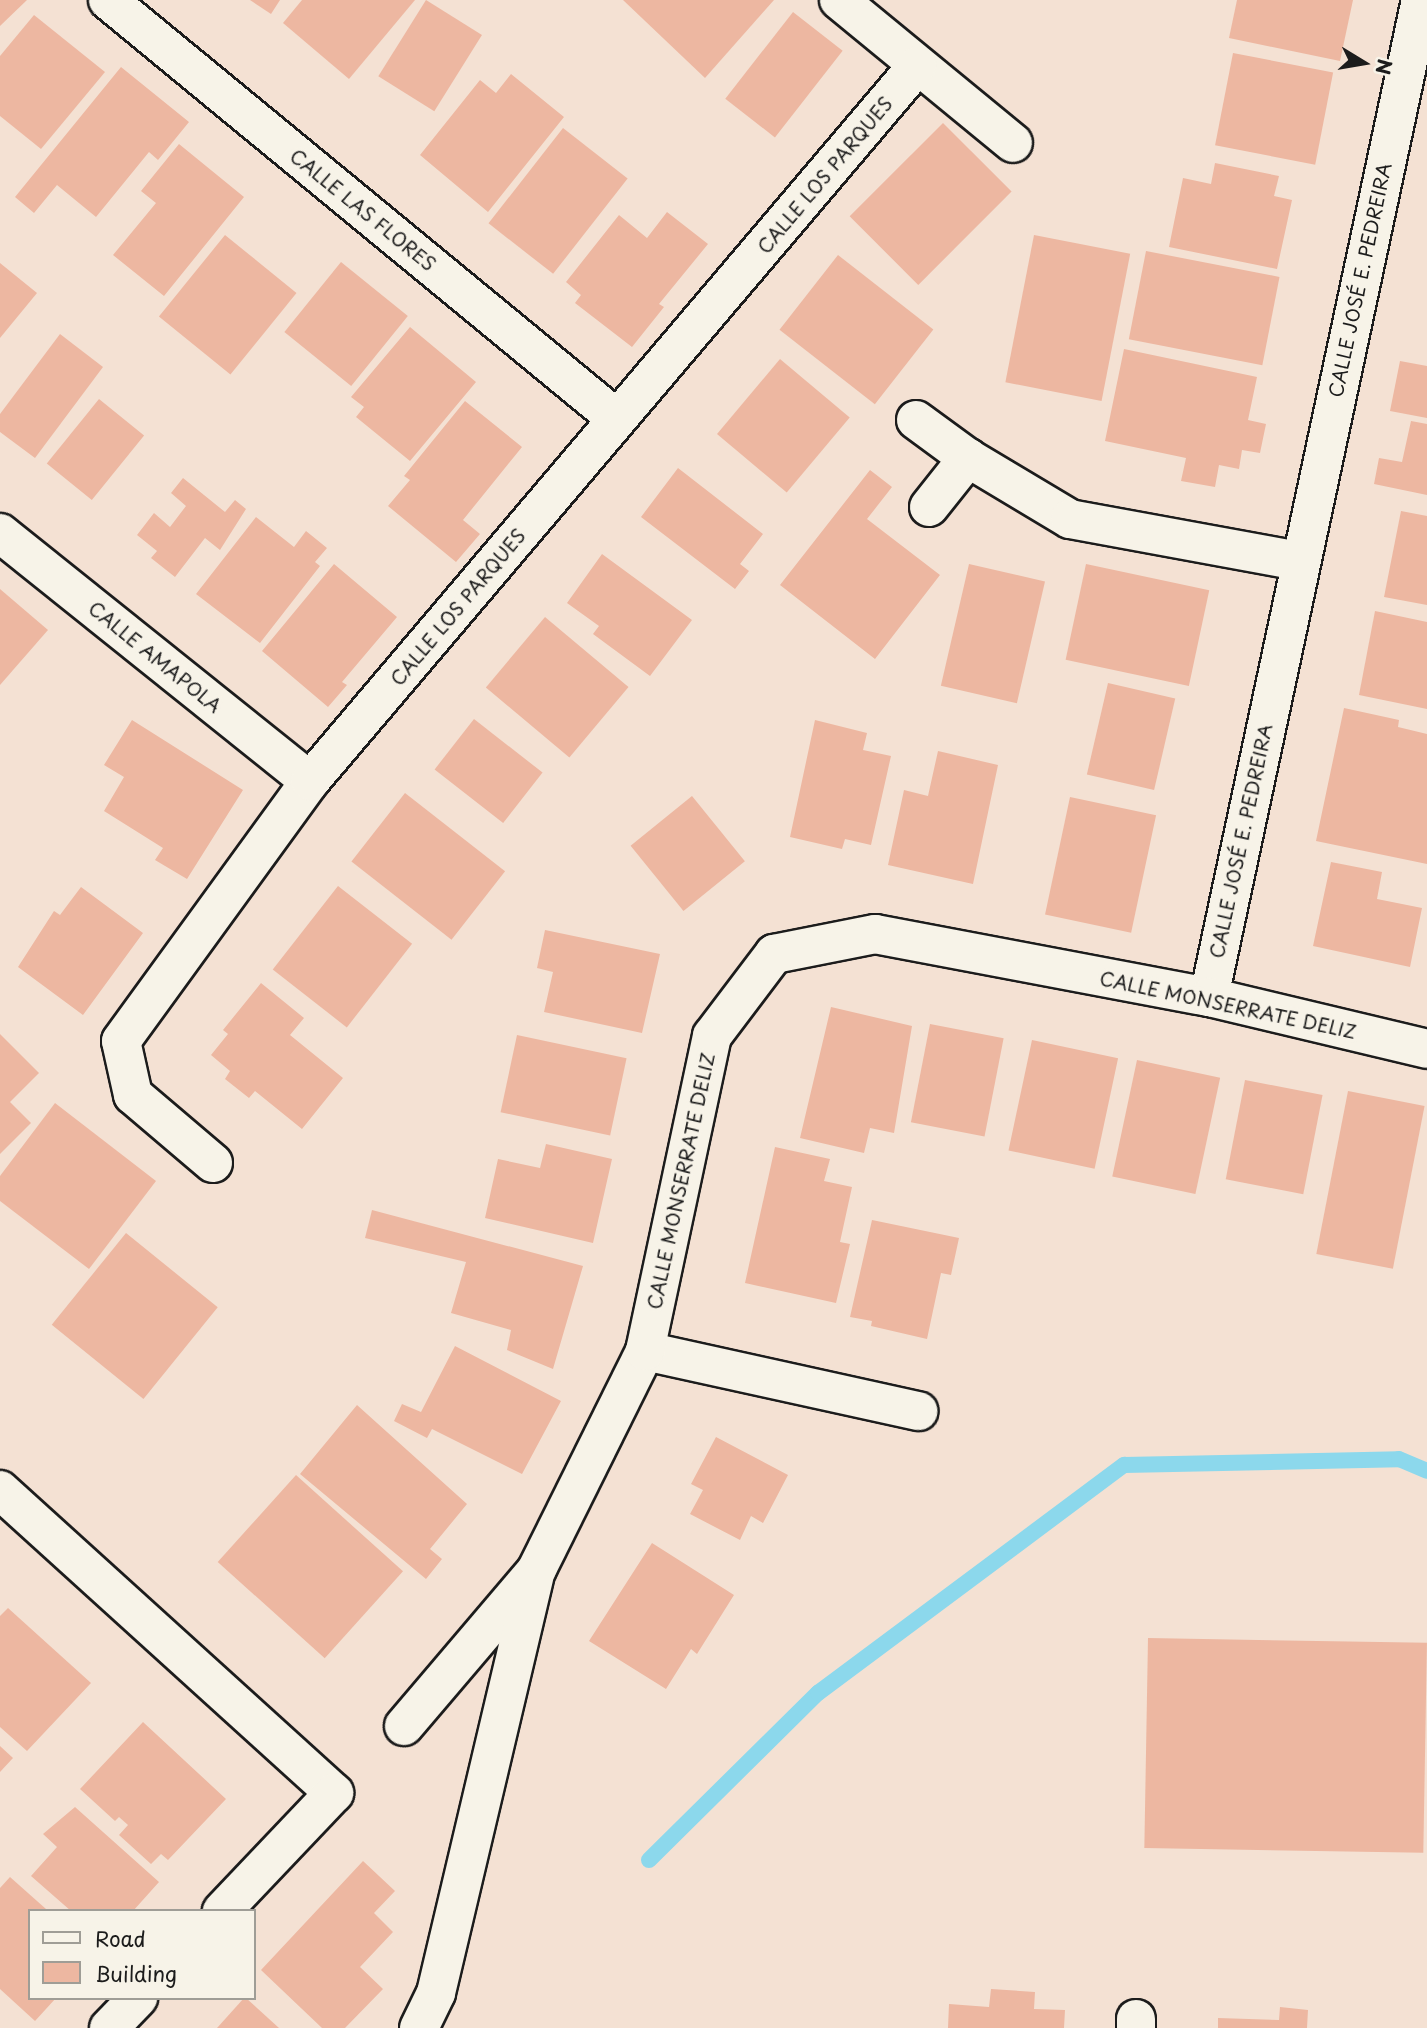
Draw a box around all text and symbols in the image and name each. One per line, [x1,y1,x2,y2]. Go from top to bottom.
north arrow [1329,28,1399,98]
text: N [1369,57,1400,77]
street label: CALLE LOS PARQUES [751,90,899,260]
street label: CALLE LAS FLORES [284,143,442,277]
street label: CALLE JOSÉ E. PEDREIRA [1323,158,1397,402]
street label: CALLE LOS PARQUES [384,522,532,692]
street label: CALLE AMAPOLA [83,596,227,718]
street label: CALLE JOSÉ E. PEDREIRA [1204,719,1278,963]
street label: CALLE MONSERRATE DELIZ [1095,966,1361,1044]
street label: CALLE MONSERRATE DELIZ [642,1048,720,1314]
legend [28,1909,256,2000]
text: Road [95,1922,146,1954]
text: Building [95,1957,177,1989]

